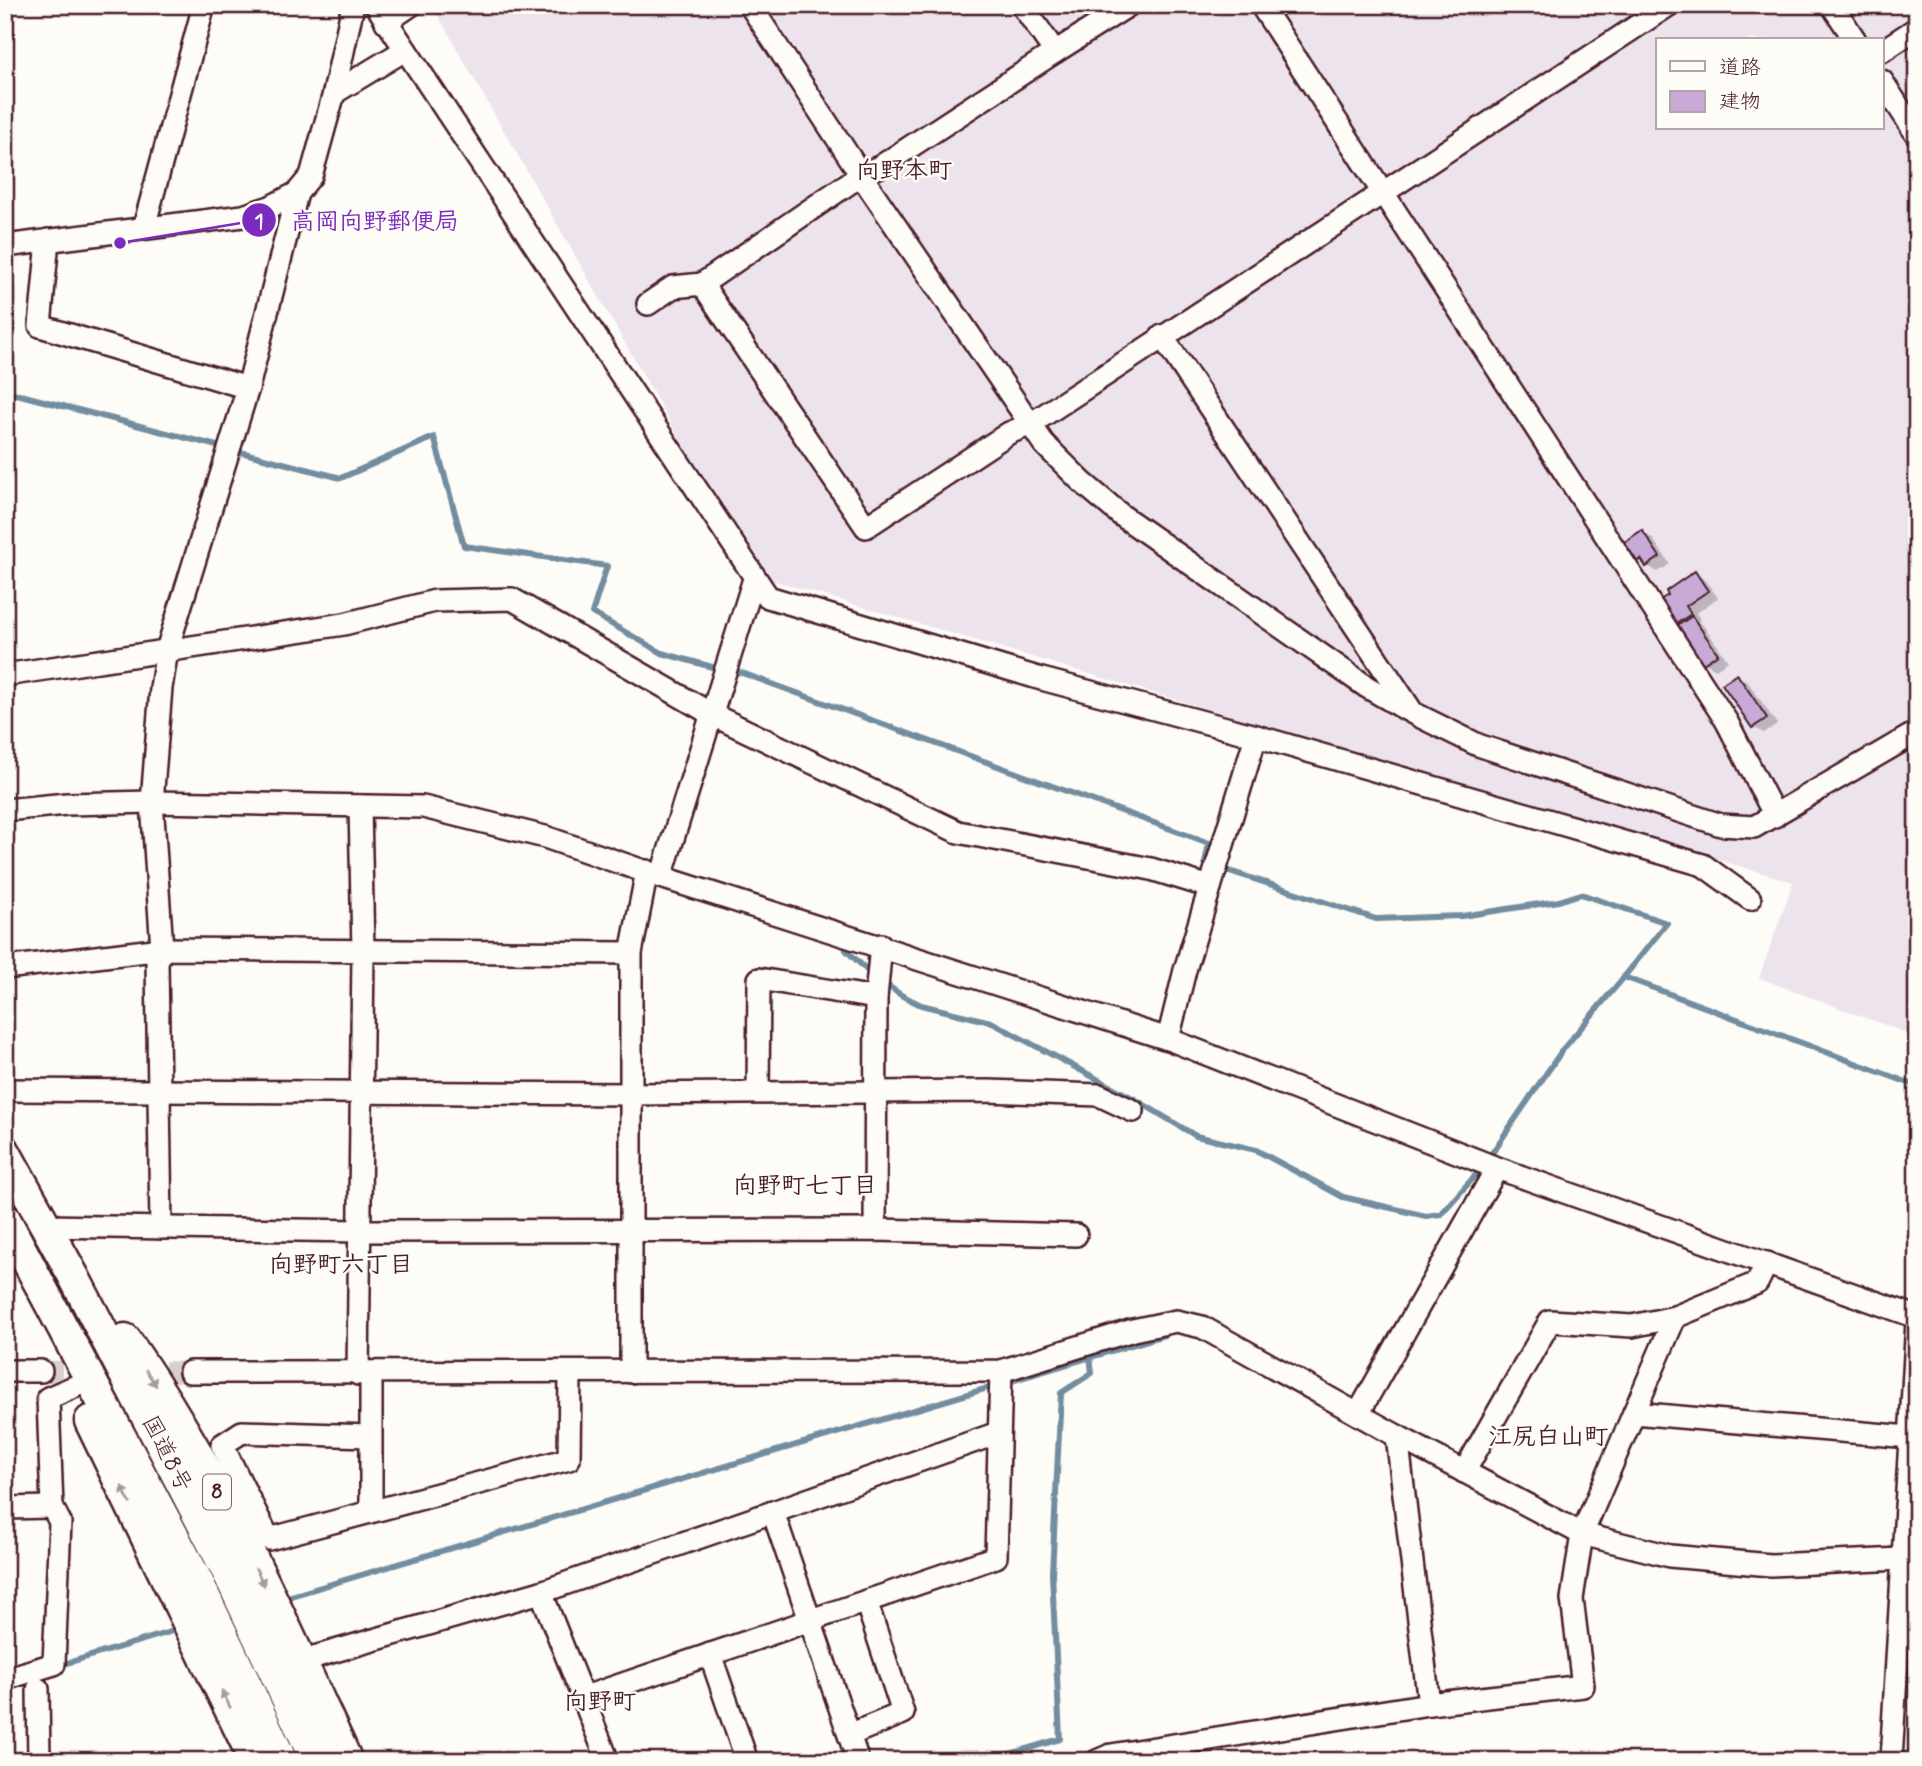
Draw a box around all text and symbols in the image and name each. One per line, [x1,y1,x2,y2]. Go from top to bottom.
legend [1656,38,1884,130]
text: 道路 [1719,54,1761,82]
text: 建物 [1719,88,1761,116]
district label: 向野本町 [856,156,952,187]
callout: 高岡向野郵便局 [242,198,473,243]
text: 高岡向野郵便局 [291,207,459,238]
text: 1 [254,208,264,236]
district label: 向野町七丁目 [733,1171,877,1202]
district label: 向野町六丁目 [269,1250,413,1281]
one-way arrow [144,1368,157,1387]
street label: 国道8号 [134,1411,198,1497]
district label: 江尻白山町 [1488,1422,1608,1453]
road number: 8 [203,1474,231,1510]
one-way arrow [120,1485,132,1505]
one-way arrow [254,1567,266,1587]
district label: 向野町 [564,1687,636,1718]
one-way arrow [220,1689,231,1709]

